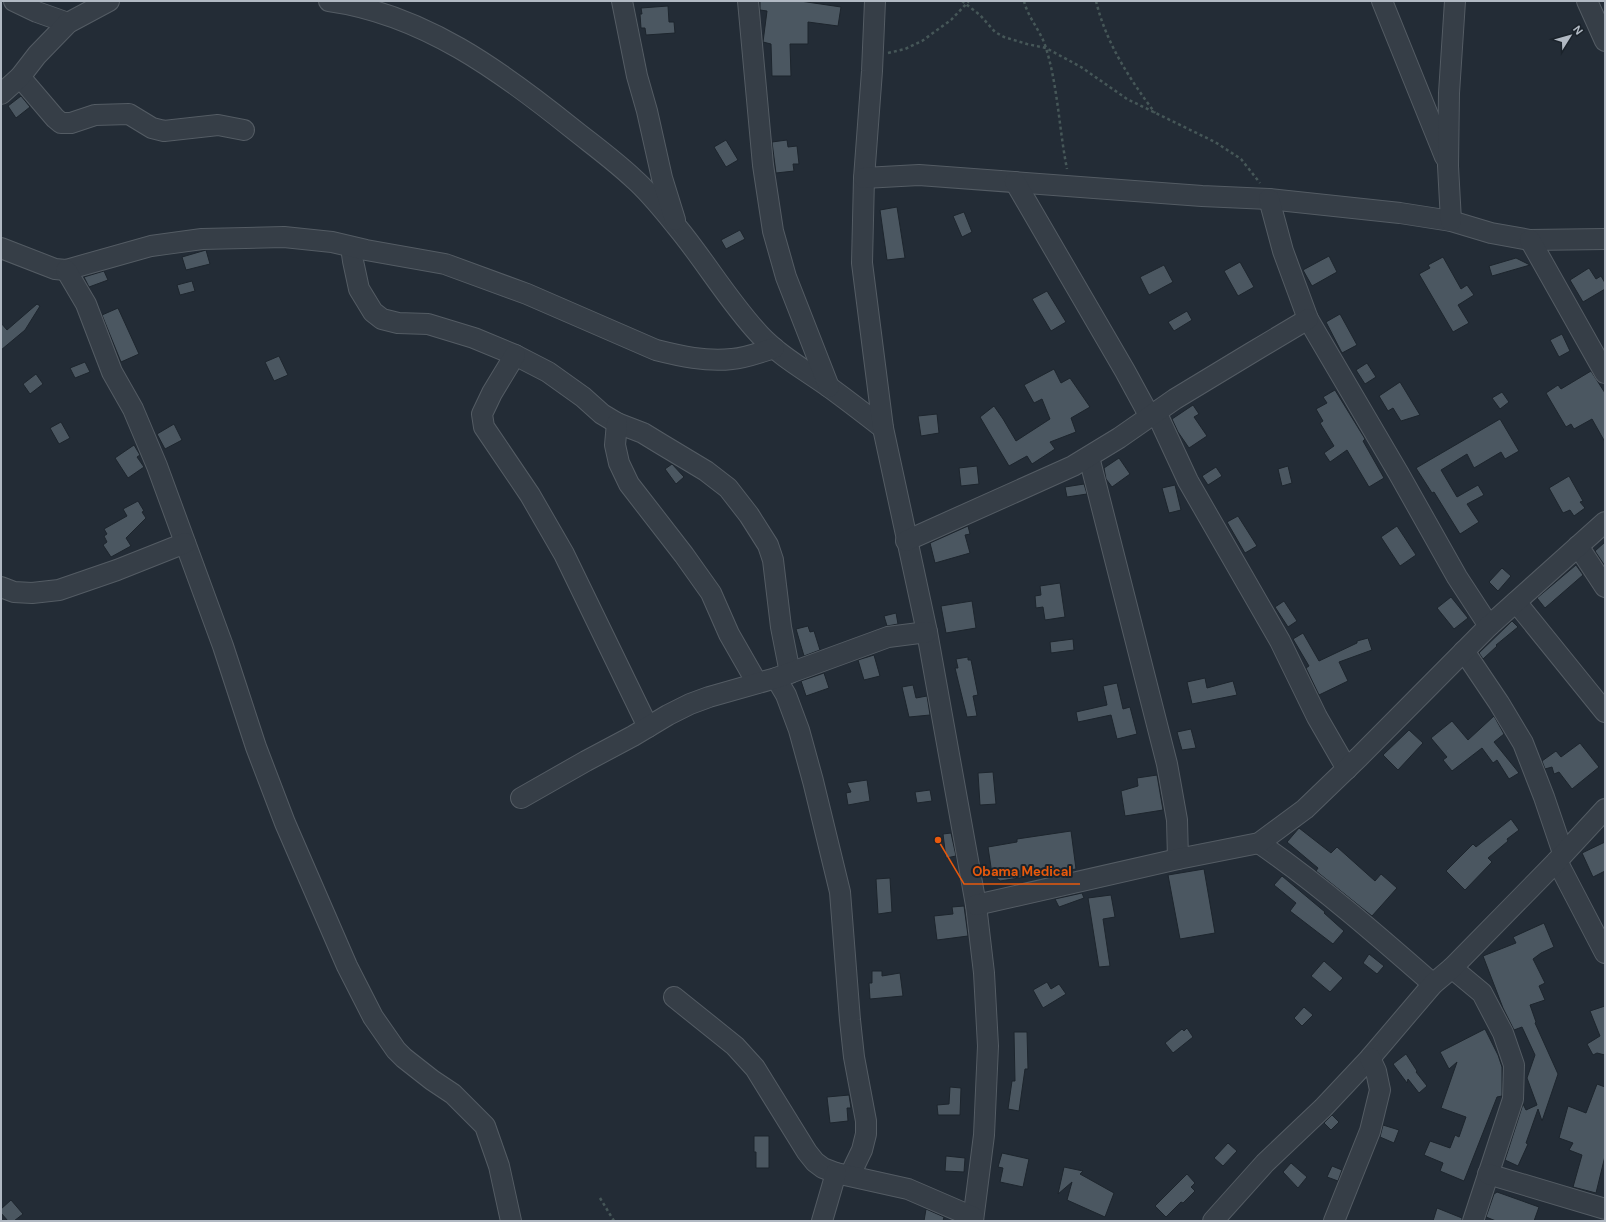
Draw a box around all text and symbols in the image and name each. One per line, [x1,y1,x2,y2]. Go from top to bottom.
north arrow [1550,16,1590,56]
text: N [1570,23,1586,37]
callout: Obama Medical [964,859,1080,884]
text: Obama Medical [972,863,1072,880]

